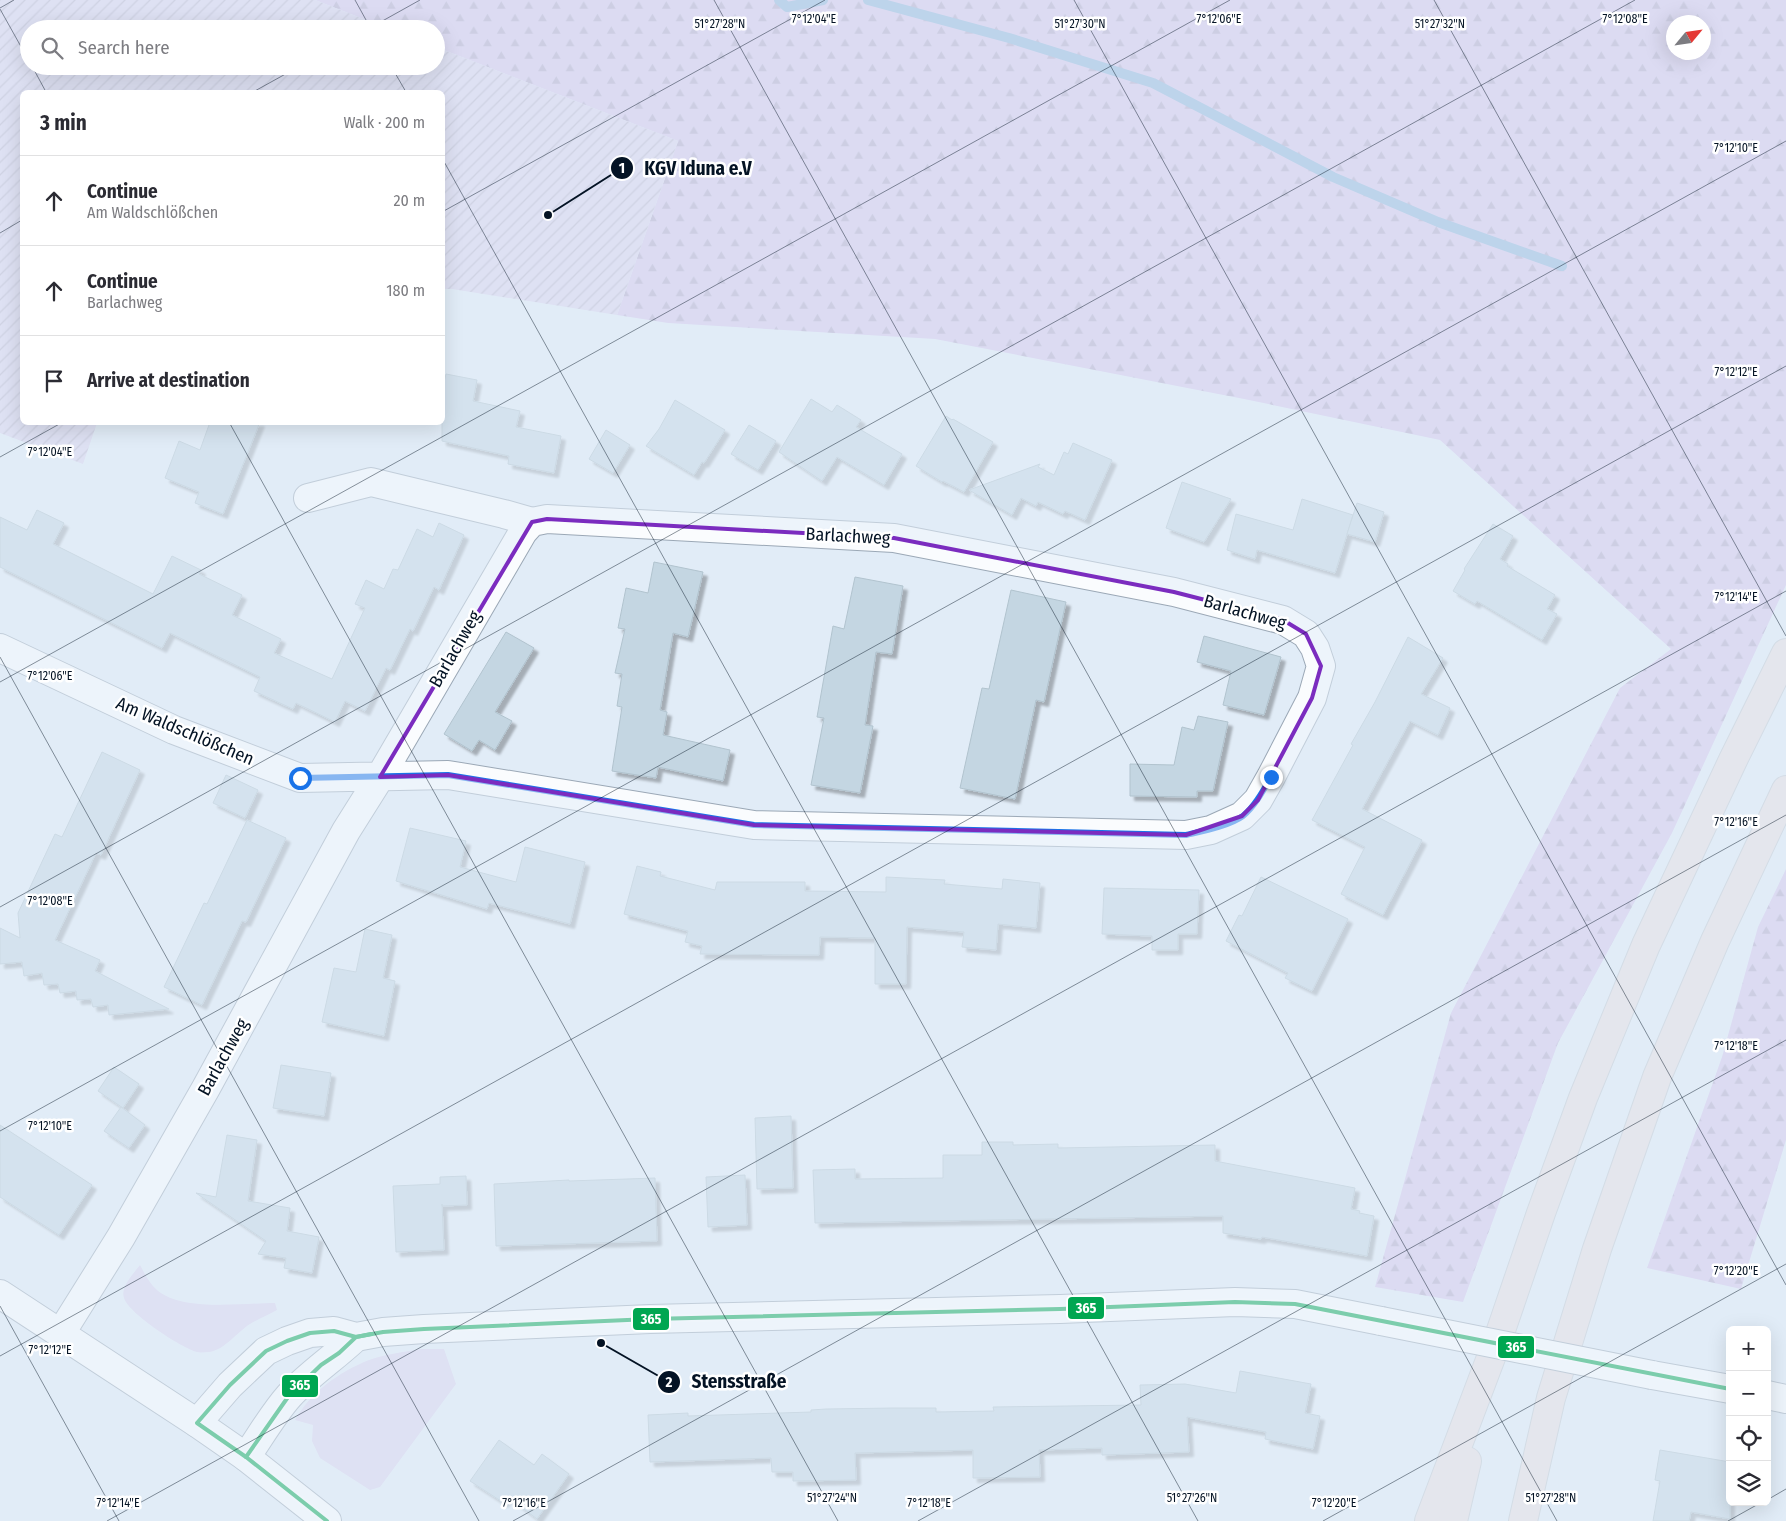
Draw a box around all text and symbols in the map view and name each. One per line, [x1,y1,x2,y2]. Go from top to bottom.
text: 7°12'04"E [792,12,837,26]
text: 7°12'06"E [1196,12,1242,26]
text: 7°12'08"E [1602,12,1648,26]
north arrow [1666,15,1711,60]
text: 51°27'28"N [695,17,745,31]
text: 51°27'30"N [1054,17,1106,31]
text: 51°27'32"N [1415,17,1465,31]
search box [20,20,445,75]
icon: search [38,34,66,62]
text: Search here [78,36,170,59]
text: 3 min [40,110,87,136]
text: Walk · 200 m [343,113,425,132]
text: 7°12'10"E [1714,141,1758,155]
callout: KGV Iduna e.V [609,151,761,185]
text: KGV Iduna e.V [644,157,753,180]
text: 1 [619,159,625,177]
text: Continue [87,180,158,203]
icon: ahead [40,187,68,215]
text: 20 m [394,191,425,210]
text: Am Waldschlößchen [87,203,218,222]
text: Continue [87,270,158,293]
icon: ahead [40,277,68,305]
text: 180 m [386,281,425,300]
text: Barlachweg [87,293,162,312]
text: 7°12'12"E [1714,365,1758,379]
icon: arrive [40,367,68,395]
text: Arrive at destination [87,369,250,392]
text: 7°12'04"E [28,445,73,459]
street label: Barlachweg [805,523,891,549]
street label: Barlachweg [1201,590,1289,634]
text: 7°12'14"E [1714,590,1758,604]
street label: Barlachweg [424,606,486,691]
text: 7°12'06"E [27,669,73,683]
street label: Am Waldschlößchen [113,692,257,770]
route end [1260,766,1283,789]
route start [289,767,312,790]
text: 7°12'16"E [1714,815,1758,829]
text: 7°12'08"E [27,894,73,908]
street label: Barlachweg [193,1014,253,1099]
text: 7°12'18"E [1714,1039,1758,1053]
text: 7°12'10"E [28,1119,72,1133]
text: 7°12'20"E [1714,1264,1759,1278]
line badge: 365 [1067,1296,1105,1320]
text: 365 [1075,1300,1096,1317]
line badge: 365 [632,1307,670,1331]
text: 365 [640,1311,661,1328]
map controls [1726,1326,1771,1506]
button: + [1726,1326,1771,1371]
line badge: 365 [1497,1335,1535,1359]
text: 365 [1505,1339,1526,1356]
text: 7°12'12"E [28,1343,72,1357]
callout: Stensstraße [657,1365,797,1399]
text: Stensstraße [692,1370,787,1393]
button: − [1726,1371,1771,1416]
text: 2 [665,1373,673,1391]
line badge: 365 [281,1374,319,1398]
text: 365 [289,1377,310,1394]
button: locate [1726,1416,1771,1461]
button: layers [1726,1461,1771,1506]
text: 51°27'24"N [807,1491,857,1505]
text: 51°27'26"N [1167,1491,1217,1505]
text: 51°27'28"N [1526,1491,1576,1505]
text: 7°12'14"E [96,1496,140,1510]
text: 7°12'16"E [502,1496,546,1510]
text: 7°12'18"E [907,1496,951,1510]
text: 7°12'20"E [1312,1496,1357,1510]

